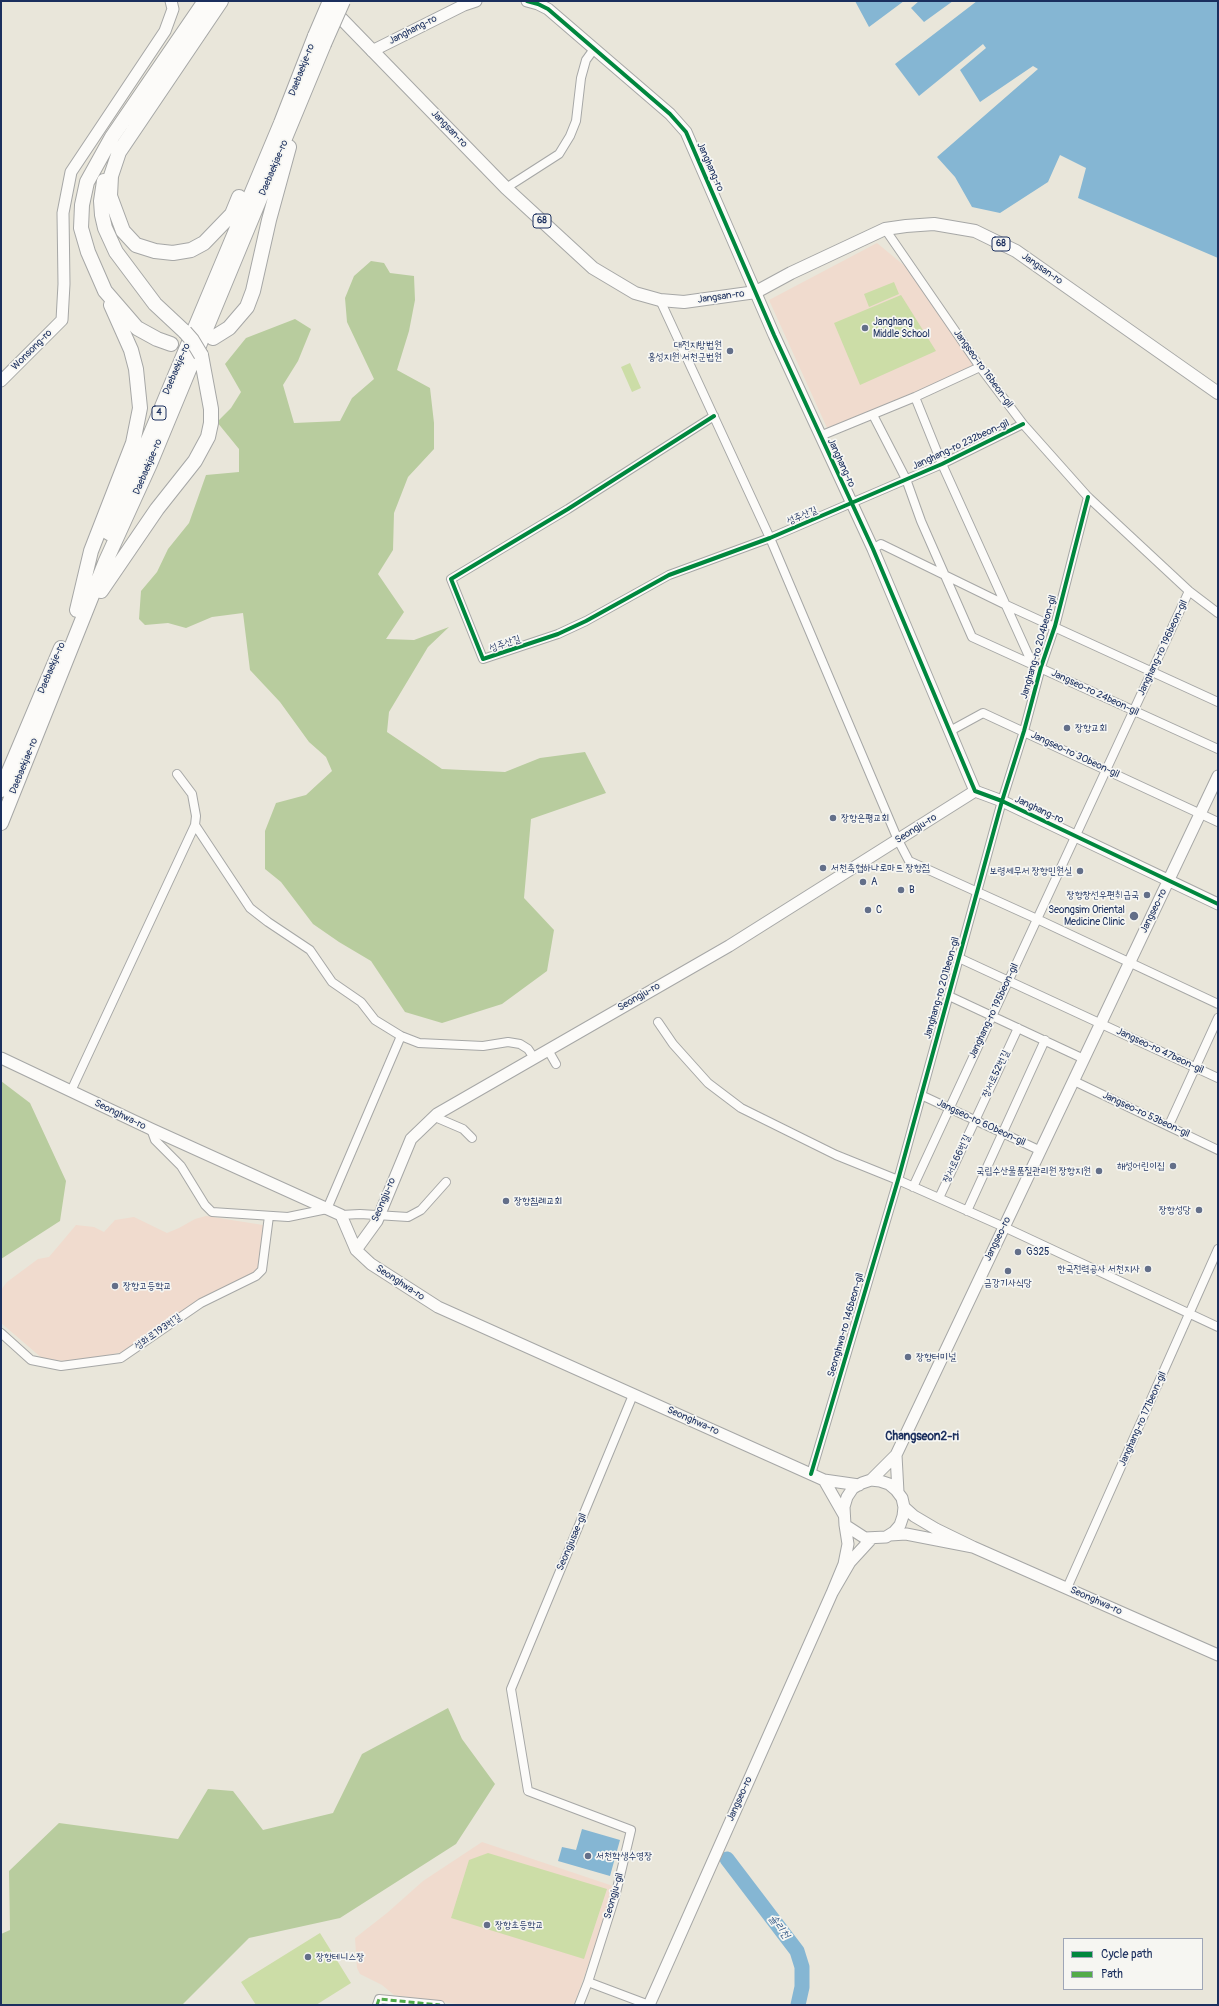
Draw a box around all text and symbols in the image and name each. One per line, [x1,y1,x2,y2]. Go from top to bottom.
street label: Janghang-ro [387,13,439,47]
street label: Daebaekje-ro [287,42,317,98]
street label: Jangsan-ro [428,108,470,150]
street label: Daebaekjae-ro [257,138,291,198]
street label: Janghang-ro [694,141,726,193]
road number: 68 [533,214,551,228]
road number: 68 [992,237,1010,251]
street label: Jangsan-ro [1019,251,1065,287]
street label: Jangsan-ro [697,288,745,306]
place label: Janghang Middle School [873,316,930,340]
marker: Janghang Middle School [860,323,870,333]
street label: Wonsong-ro [9,327,55,373]
street label: Jangseo-ro 16beon-gil [951,328,1015,410]
place label: 대전지방법원 홍성지원 서천군법원 [647,339,722,362]
street label: Daebaekje-ro [161,341,193,397]
marker: 대전지방법원 홍성지원 서천군법원 [725,346,735,356]
road number: 4 [152,406,166,420]
street label: Janghang-ro 232beon-gil [911,417,1011,473]
street label: Daebaekjae-ro [131,437,165,497]
street label: Janghang-ro [824,437,858,489]
street label: 성주산길 [785,504,819,528]
street label: Janghang-ro 204beon-gil [1018,594,1060,700]
street label: Janghang-ro 196beon-gil [1136,598,1190,698]
street label: 성주산길 [488,633,522,655]
street label: Daebaekje-ro [36,640,68,696]
street label: Jangseo-ro 24beon-gil [1049,667,1141,719]
place label: 장항교회 [1075,722,1107,734]
marker: 장항교회 [1062,723,1072,733]
street label: Jangseo-ro 30beon-gil [1029,729,1121,781]
street label: Daebaekjae-ro [7,736,41,796]
street label: Janghang-ro [1013,793,1065,827]
street label: Seongju-ro [893,811,939,847]
place label: 장항은평교회 [841,812,889,824]
marker: 장항은평교회 [828,813,838,823]
place label: 서천축협하나로마트 장항점 [831,862,930,874]
marker: 서천축협하나로마트 장항점 [818,863,828,873]
place label: 보령세무서 장항민원실 [989,865,1072,877]
marker: 보령세무서 장항민원실 [1075,866,1085,876]
place label: A [871,876,877,888]
marker: A [858,877,868,887]
place label: B [909,884,915,896]
marker: B [896,885,906,895]
street label: Jangseo-ro [1138,887,1170,935]
place label: 장항창선우편취급국 [1067,889,1139,901]
marker: 장항창선우편취급국 [1142,890,1152,900]
place label: C [876,904,882,916]
place label: Seongsim Oriental Medicine Clinic [1048,904,1125,928]
marker: C [863,905,873,915]
marker: Seongsim Oriental Medicine Clinic [1128,910,1140,922]
street label: Janghang-ro 201beon-gil [922,936,962,1040]
street label: Janghang-ro 195beon-gil [967,962,1021,1060]
street label: Seongju-ro [616,980,662,1014]
street label: Jangseo-ro 47beon-gil [1114,1025,1206,1077]
street label: 장서로52번길 [980,1048,1012,1100]
street label: Jangseo-ro 53beon-gil [1100,1089,1192,1141]
street label: Seonghwa-ro [92,1097,148,1133]
street label: Jangseo-ro 60beon-gil [935,1097,1027,1149]
street label: 장서로66번길 [941,1133,973,1185]
place label: 해성어린이집 [1117,1160,1165,1172]
marker: 해성어린이집 [1168,1161,1178,1171]
place label: 국립수산물품질관리원 장항지원 [976,1165,1091,1177]
marker: 국립수산물품질관리원 장항지원 [1094,1166,1104,1176]
street label: Seongju-ro [369,1176,399,1224]
place label: 장항침례교회 [514,1195,562,1207]
marker: 장항침례교회 [501,1196,511,1206]
place label: 장항성당 [1159,1204,1191,1216]
marker: 장항성당 [1194,1205,1204,1215]
street label: Jangseo-ro [982,1215,1014,1263]
place label: GS25 [1026,1246,1049,1258]
marker: GS25 [1013,1247,1023,1257]
street label: Seonghwa-ro [373,1263,427,1303]
place label: 한국전력공사 서천지사 [1057,1263,1140,1275]
marker: 한국전력공사 서천지사 [1143,1264,1153,1274]
marker: 금강기사식당 [1003,1266,1013,1276]
street label: Seonghwa-ro 146beon-gil [825,1272,867,1378]
place label: 금강기사식당 [984,1277,1032,1289]
place label: 장항고등학교 [123,1280,171,1292]
marker: 장항고등학교 [110,1281,120,1291]
street label: 성화로193번길 [132,1311,184,1353]
place label: 장항터미널 [916,1351,956,1363]
marker: 장항터미널 [903,1352,913,1362]
street label: Janghang-ro 171beon-gil [1117,1370,1169,1468]
street label: Seonghwa-ro [665,1404,721,1438]
district label: Changseon2-ri [885,1430,959,1444]
street label: Seongjusae-gil [554,1511,590,1573]
street label: Seonghwa-ro [1068,1584,1124,1618]
street label: Jangseo-ro [725,1775,755,1823]
place label: 서천학생수영장 [596,1850,652,1862]
marker: 서천학생수영장 [583,1851,593,1861]
street label: Seongju-gil [602,1872,626,1920]
water label: 솔리천 [766,1912,792,1942]
place label: 장항초등학교 [495,1919,543,1931]
marker: 장항초등학교 [482,1920,492,1930]
legend [1063,1938,1203,1990]
text: Cycle path [1101,1947,1152,1962]
place label: 장항테니스장 [316,1951,364,1963]
marker: 장항테니스장 [303,1952,313,1962]
text: Path [1101,1967,1123,1982]

